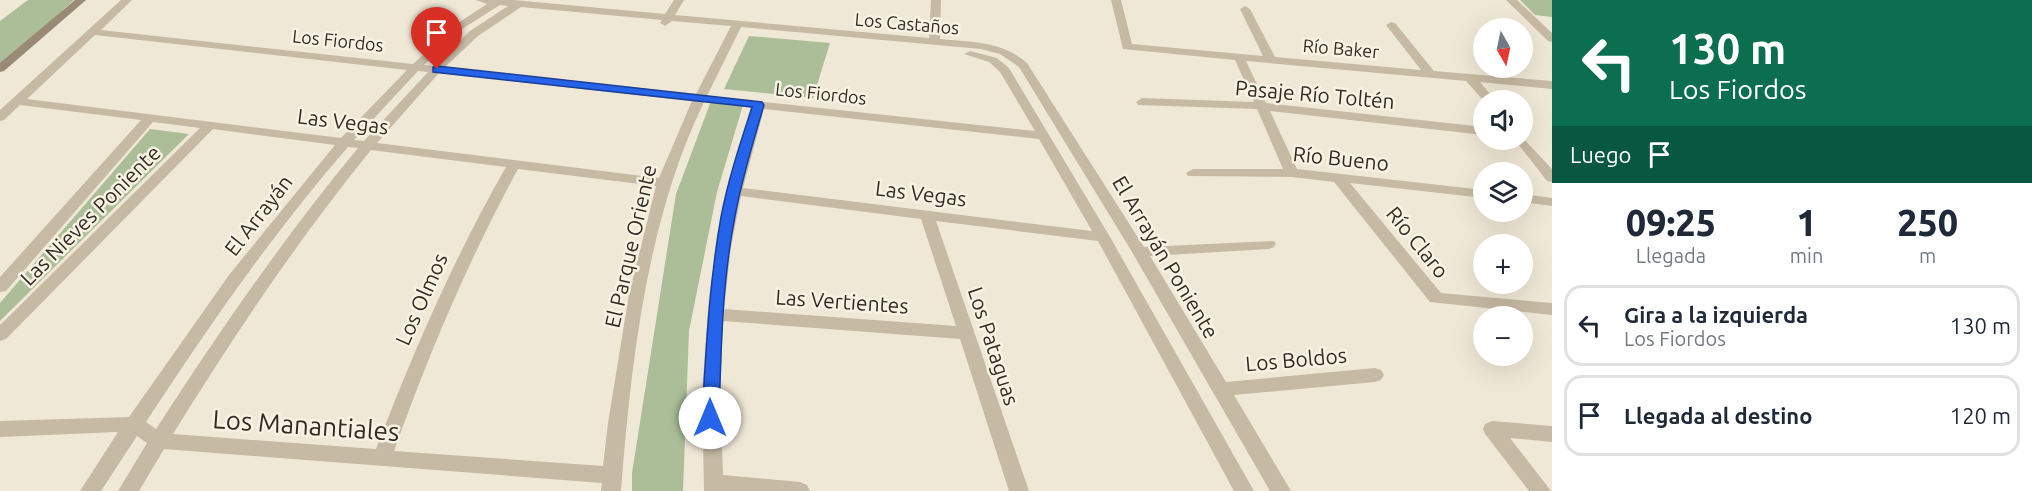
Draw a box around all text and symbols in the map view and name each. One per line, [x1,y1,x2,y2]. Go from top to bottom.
pin [411,7,462,69]
street label: Los Castaños [854,8,960,38]
icon: arrive [420,16,453,49]
north arrow [1473,18,1533,78]
map controls [1473,18,1533,366]
icon: left [1570,24,1648,102]
street label: Los Fiordos [291,25,385,55]
text: 130 m [1669,25,1786,72]
street label: Río Baker [1302,35,1380,61]
text: Los Fiordos [1669,74,1807,104]
street label: Pasaje Río Toltén [1234,75,1396,113]
street label: Los Fiordos [774,78,868,108]
button: sound [1473,90,1533,150]
street label: Las Vegas [296,104,390,138]
icon: arrive [1643,138,1676,171]
street label: Las Nieves Poniente [15,140,165,290]
street label: Río Bueno [1292,141,1390,175]
text: Luego [1570,142,1631,167]
street label: El Parque Oriente [600,162,660,330]
button: layers [1473,162,1533,222]
street label: El Arrayán [219,170,297,260]
street label: El Arrayán Poniente [1108,171,1224,343]
street label: Las Vegas [874,176,968,210]
street label: Río Claro [1382,202,1454,282]
text: 09:25 [1626,202,1716,243]
text: 1 [1796,202,1817,243]
text: 250 [1897,202,1958,243]
button: + [1473,234,1533,294]
text: Llegada [1636,244,1706,267]
text: min [1790,244,1823,267]
text: m [1919,244,1936,267]
street label: Los Olmos [390,249,452,349]
street label: Las Vertientes [775,284,909,318]
street label: Los Pataguas [964,284,1024,408]
text: Gira a la izquierda [1624,302,1808,327]
button: − [1473,306,1533,366]
icon: left [1573,309,1606,342]
text: 130 m [1950,313,2011,338]
text: Los Fiordos [1624,327,1726,350]
street label: Los Boldos [1244,343,1348,375]
position arrow [678,386,742,450]
icon: arrive [1573,399,1606,432]
text: Llegada al destino [1624,403,1812,428]
text: 120 m [1950,403,2011,428]
street label: Los Manantiales [212,404,400,446]

